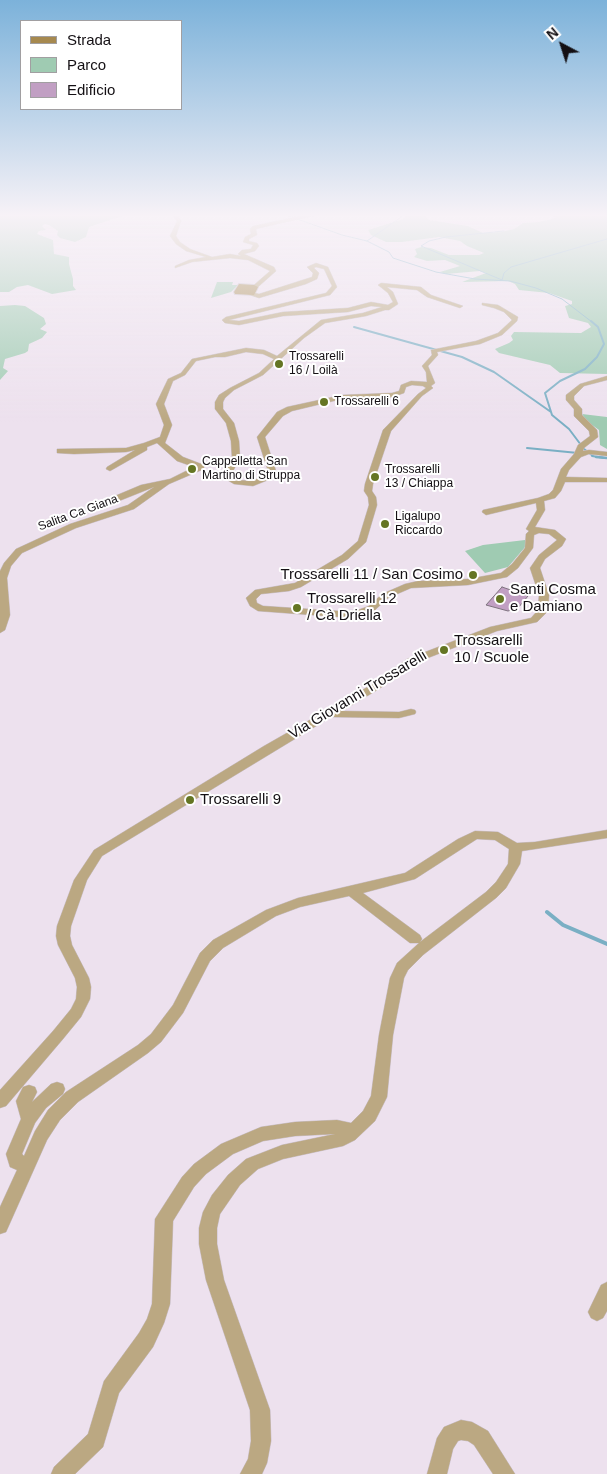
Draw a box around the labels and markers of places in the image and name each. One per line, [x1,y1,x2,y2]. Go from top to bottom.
place label: Trossarelli 16 / Loilà [289,350,344,378]
marker: Trossarelli 16 / Loilà [273,358,285,370]
place label: Trossarelli 6 [334,395,399,409]
marker: Trossarelli 6 [318,396,330,408]
place label: Cappelletta San Martino di Struppa [202,455,300,483]
marker: Cappelletta San Martino di Struppa [186,463,198,475]
place label: Trossarelli 13 / Chiappa [385,463,453,491]
marker: Trossarelli 13 / Chiappa [369,471,381,483]
place label: Ligalupo Riccardo [395,510,442,538]
marker: Ligalupo Riccardo [379,518,391,530]
place label: Trossarelli 11 / San Cosimo [280,566,463,584]
marker: Trossarelli 11 / San Cosimo [467,569,479,581]
place label: Santi Cosma e Damiano [510,581,596,616]
place label: Trossarelli 12 / Cà Driella [307,590,396,625]
marker: Santi Cosma e Damiano [494,593,506,605]
marker: Trossarelli 12 / Cà Driella [291,602,303,614]
place label: Trossarelli 10 / Scuole [454,632,529,667]
marker: Trossarelli 10 / Scuole [438,644,450,656]
place label: Trossarelli 9 [200,791,281,809]
marker: Trossarelli 9 [184,794,196,806]

